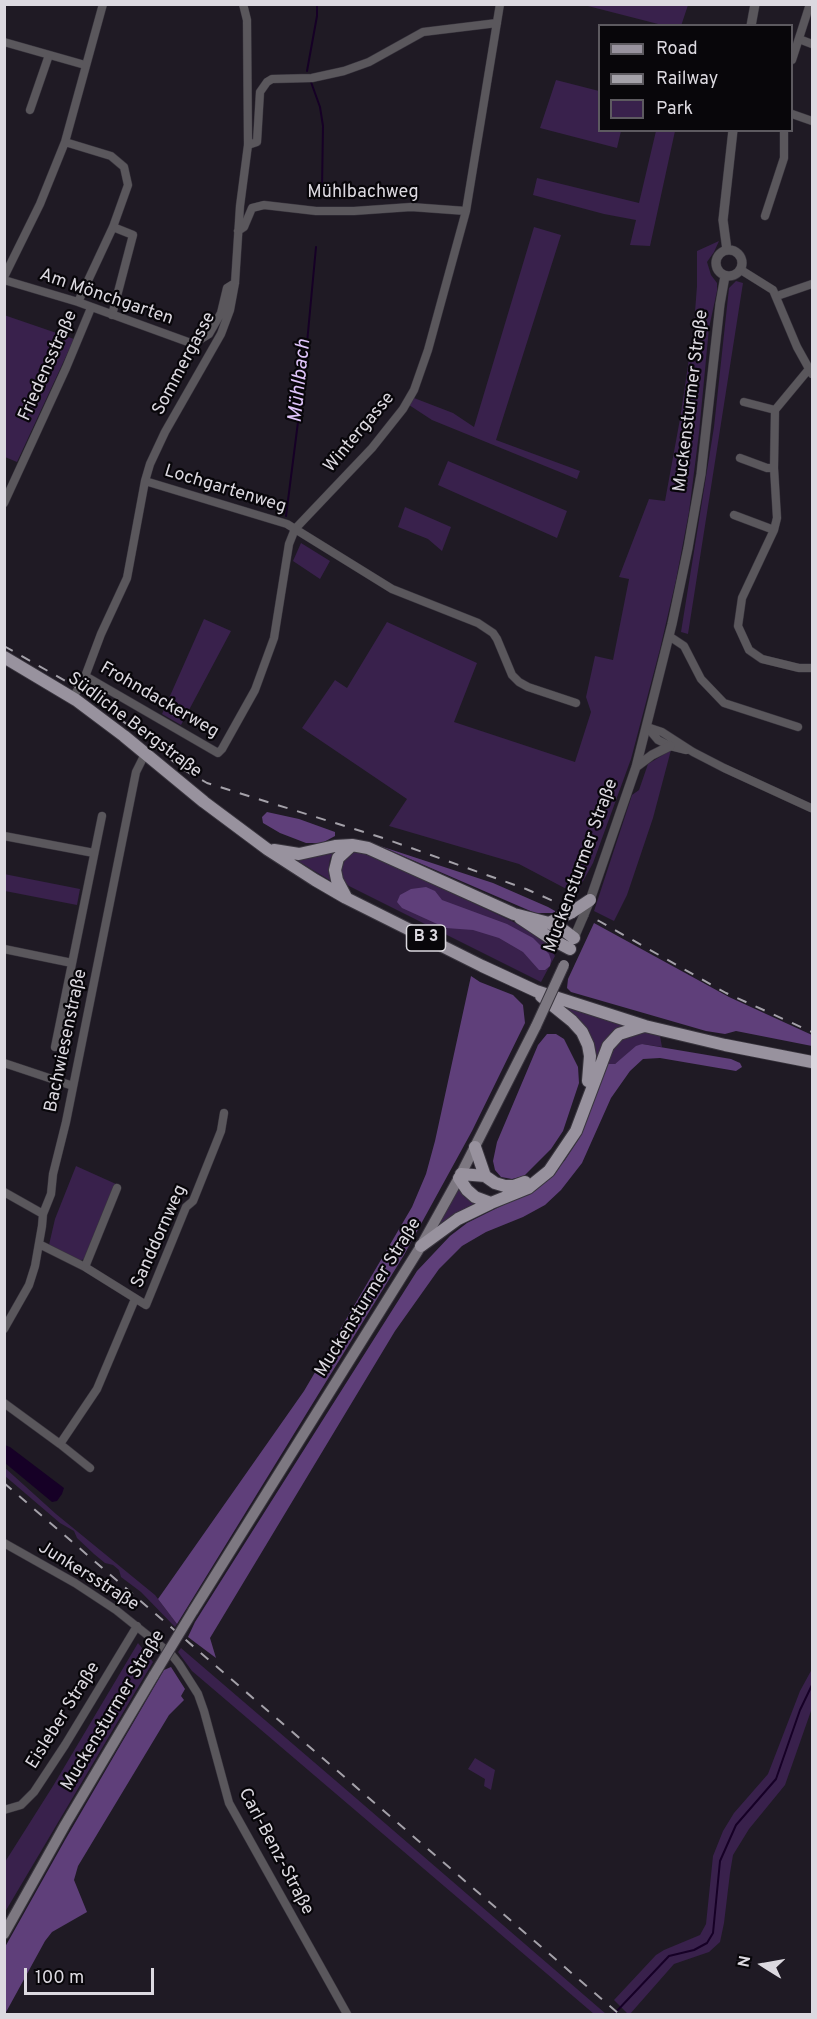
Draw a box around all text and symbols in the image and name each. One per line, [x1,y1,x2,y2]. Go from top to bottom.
legend [598,24,793,132]
text: Road [656,38,698,61]
text: Railway [656,68,718,91]
text: Park [656,98,693,121]
street label: Mühlbachweg [307,182,419,204]
street label: Am Mönchgarten [36,265,176,331]
street label: Friedensstraße [15,307,83,425]
street label: Sommergasse [149,309,221,419]
street label: Muckensturmer Straße [670,309,714,493]
water label: Mühlbach [285,338,317,424]
street label: Wintergasse [320,388,400,478]
street label: Lochgartenweg [161,461,289,519]
street label: Frohndackerweg [96,658,222,744]
street label: Südliche Bergstraße [63,669,205,783]
street label: Muckensturmer Straße [540,776,624,956]
road number: B 3 [406,925,446,951]
street label: Bachwiesenstraße [41,967,93,1115]
street label: Sanddornweg [128,1182,192,1292]
street label: Muckensturmer Straße [311,1215,427,1381]
street label: Junkersstraße [34,1538,142,1616]
street label: Muckensturmer Straße [58,1627,170,1795]
street label: Eisleber Straße [22,1658,106,1774]
street label: Carl-Benz-Straße [233,1785,317,1919]
north arrow [733,1935,793,1995]
text: N [734,1954,756,1969]
scale bar [27,1956,158,1994]
text: 100 m [35,1967,84,1990]

